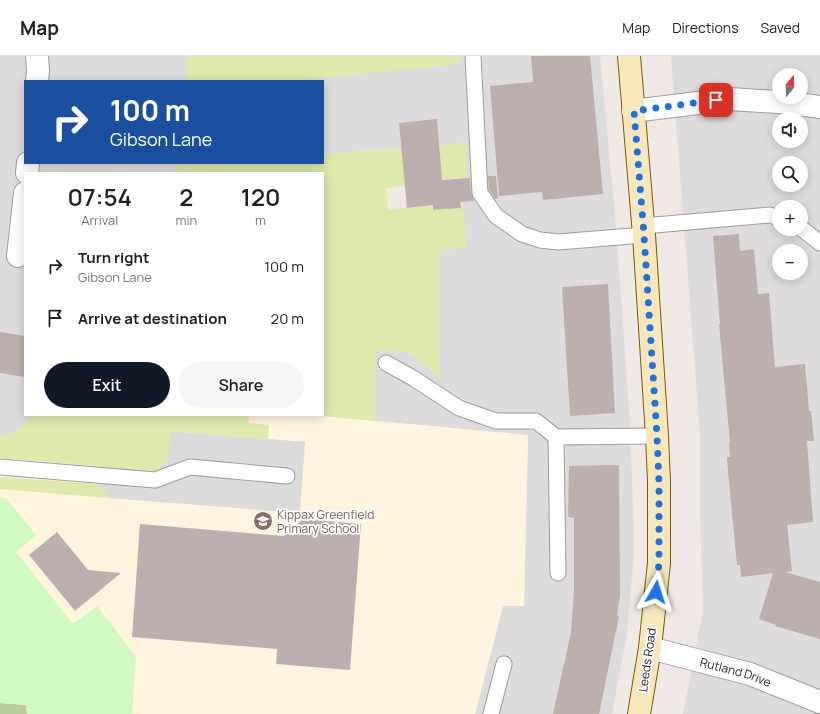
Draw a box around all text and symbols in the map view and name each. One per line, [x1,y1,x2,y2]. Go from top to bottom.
text: Map [20,15,59,41]
text: Map [622,18,650,37]
text: Directions [672,18,739,37]
text: Saved [761,18,800,37]
north arrow [772,68,808,104]
map controls [772,68,808,280]
pin [699,83,733,117]
icon: arrive [705,89,727,111]
text: 100 m [110,91,190,129]
icon: right [44,96,96,148]
button: sound [772,112,808,148]
text: Gibson Lane [110,127,212,151]
button: search [772,156,808,192]
text: 07:54 [68,180,132,213]
text: 2 [179,180,193,213]
text: 120 [241,180,280,213]
button: + [772,200,808,236]
text: Arrival [81,211,118,229]
text: min [175,211,197,229]
text: m [255,211,266,229]
button: − [772,244,808,280]
text: Turn right [78,247,149,268]
icon: right [44,255,66,277]
text: 100 m [264,256,304,277]
text: Gibson Lane [78,268,152,286]
icon: arrive [44,307,66,329]
text: Arrive at destination [78,308,227,329]
text: 20 m [271,308,304,329]
button: Exit [44,362,170,408]
button: Share [178,362,304,408]
place label: Kippax Greenfield Primary School [277,506,374,537]
school or university icon: Kippax Greenfield Primary School [252,510,274,532]
position arrow [635,571,677,613]
street label: Leeds Road [634,627,660,693]
street label: Rutland Drive [698,653,774,690]

